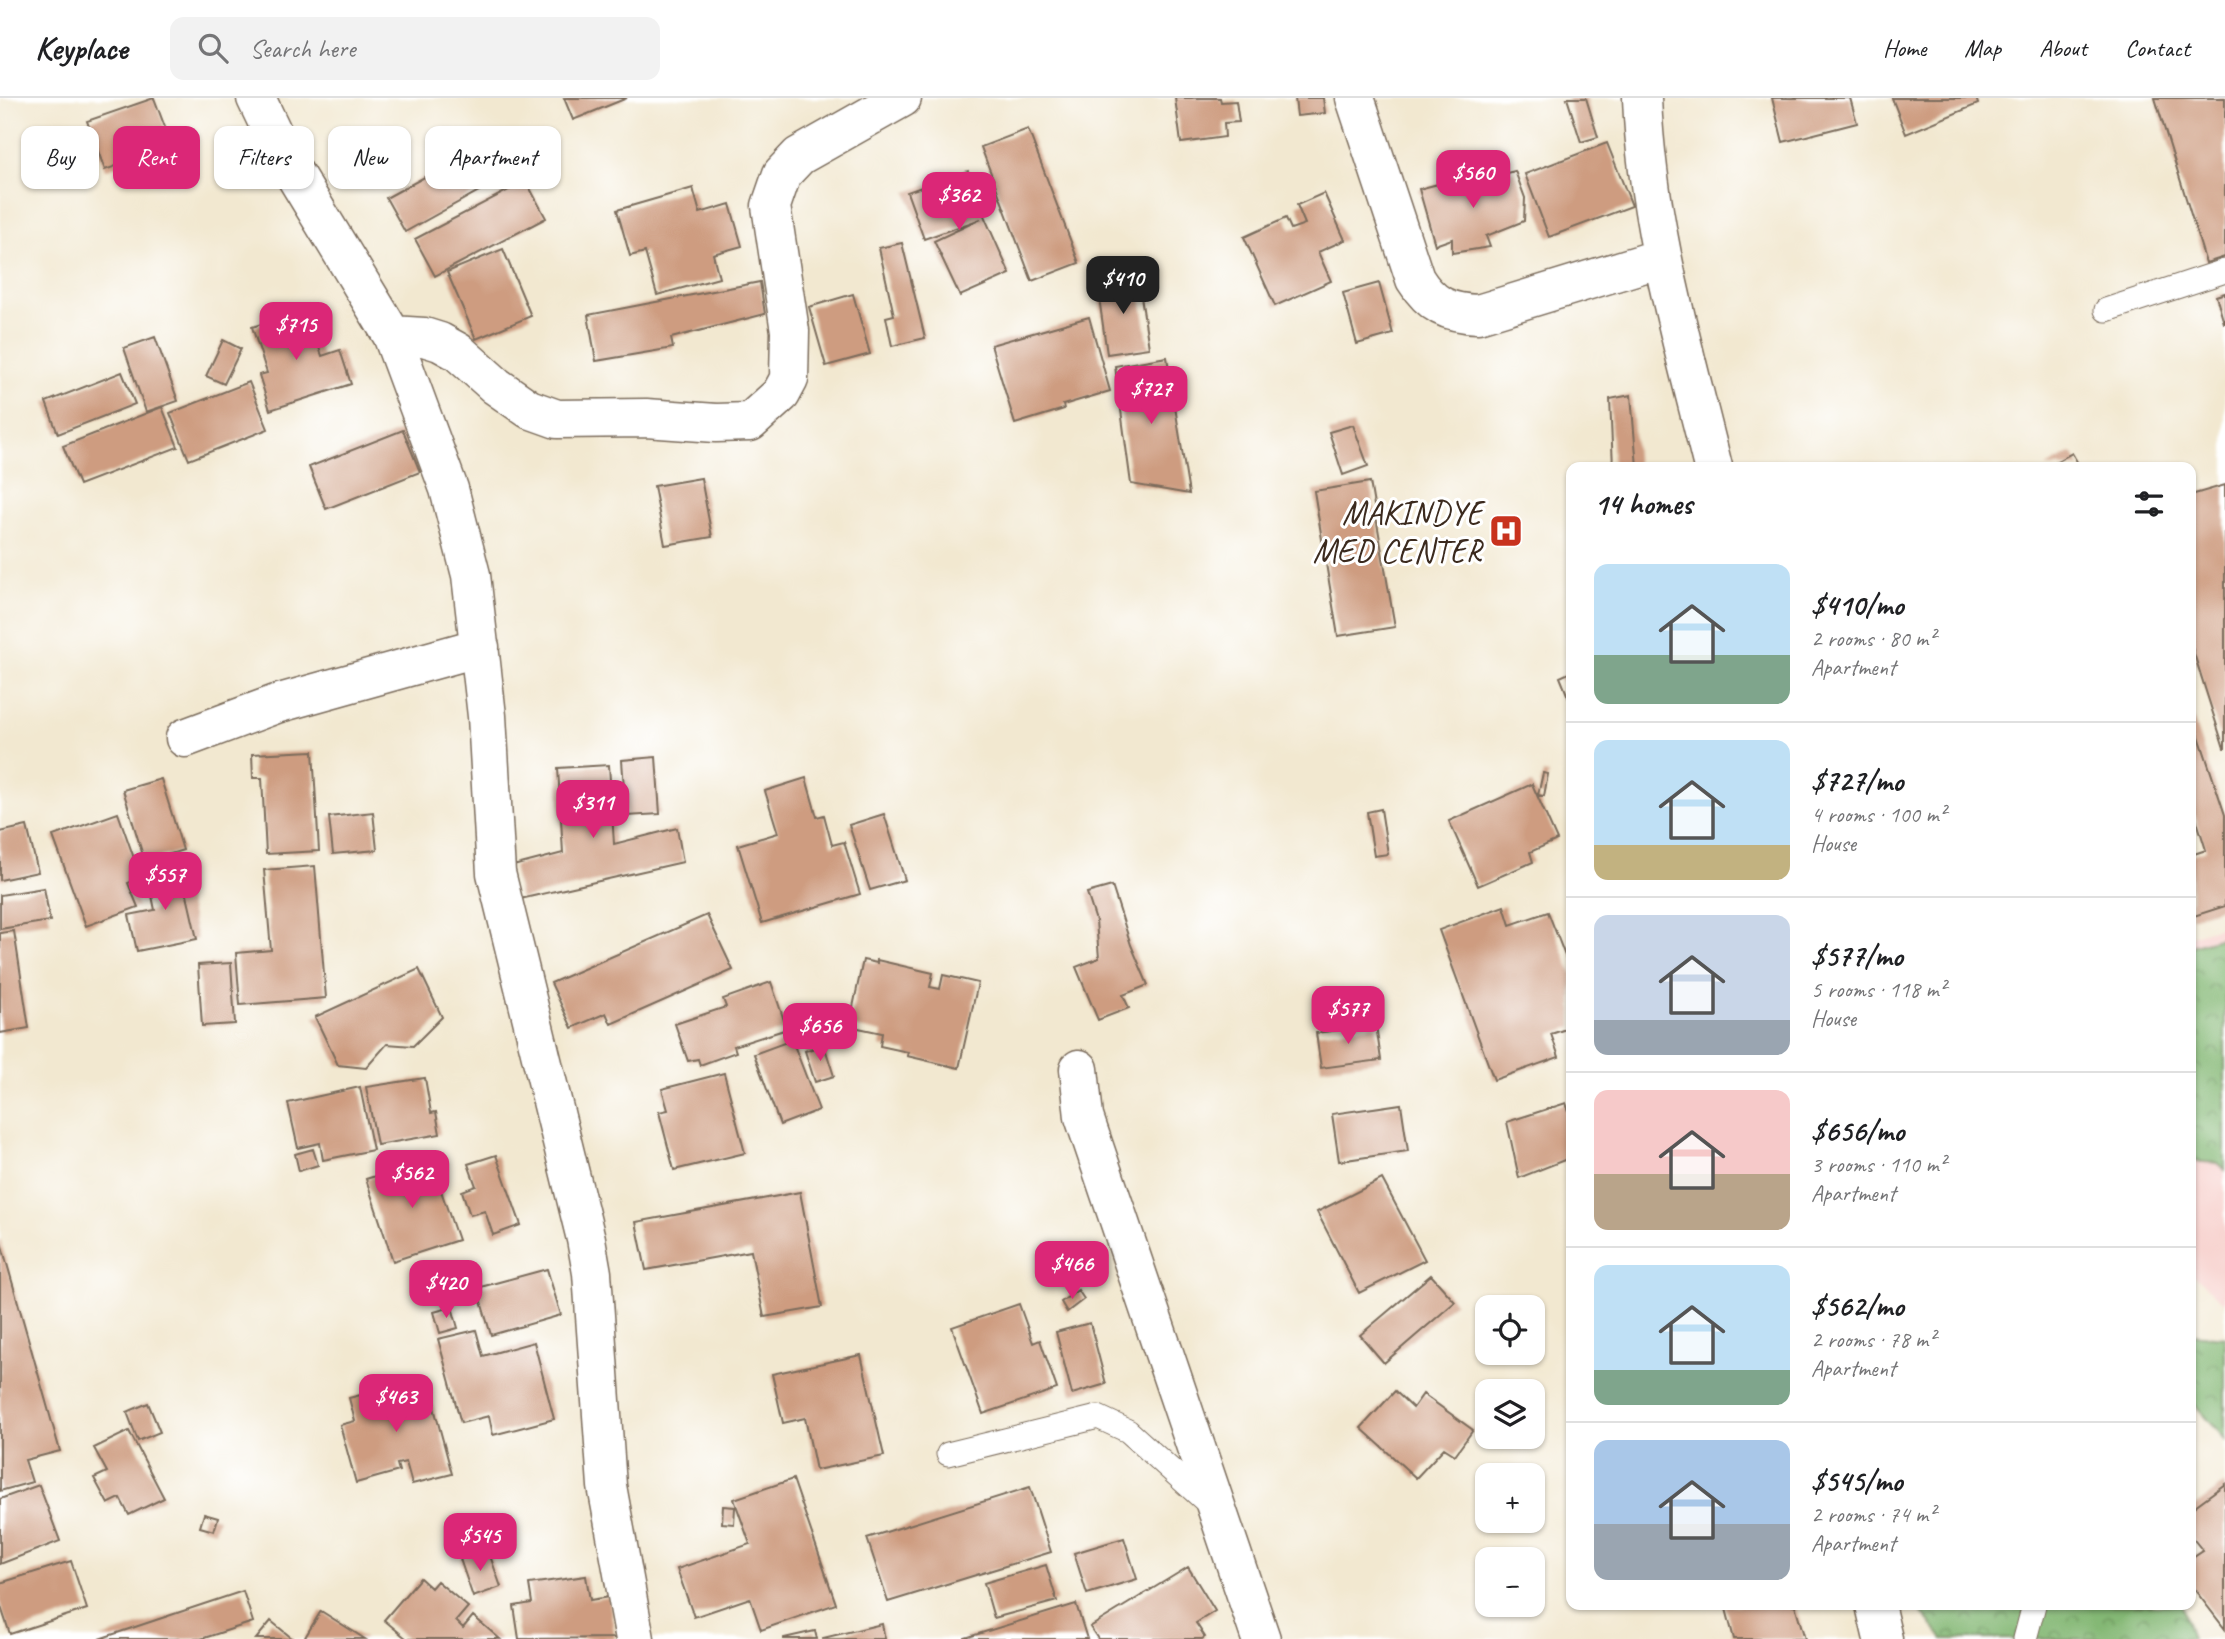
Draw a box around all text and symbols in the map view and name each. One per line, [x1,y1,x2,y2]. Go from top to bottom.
search box [170,17,660,80]
text: Keyplace [35,27,128,69]
icon: search [194,29,232,67]
text: Search here [250,32,356,65]
text: Home [1883,33,1926,63]
text: Map [1964,33,2001,63]
text: About [2039,33,2087,63]
text: Contact [2125,33,2190,63]
chip: Buy [21,126,99,189]
chip: Rent [113,126,200,189]
chip: Filters [214,126,314,189]
chip: New [328,126,411,189]
chip: Apartment [425,126,561,189]
pin: $560 [1432,150,1514,210]
text: $560 [1452,158,1494,187]
pin: $362 [918,172,1000,232]
text: $362 [938,180,980,209]
pin: $410 [1082,256,1164,316]
text: $410 [1102,264,1144,293]
pin: $715 [255,302,337,362]
text: $715 [276,310,316,339]
pin: $727 [1110,366,1192,426]
text: $727 [1130,374,1172,403]
text: 14 homes [1594,485,1692,523]
icon: filters [2130,485,2168,523]
place label: MAKINDYE MED CENTER [1313,492,1486,572]
hospital icon: MAKINDYE MED CENTER [1487,512,1525,550]
text: $410/mo [1811,586,1903,624]
icon: home [1650,592,1734,676]
text: 2 rooms · 80 m² [1811,624,1935,653]
text: Apartment [1811,653,1896,682]
text: $727/mo [1811,762,1903,800]
icon: home [1650,768,1734,852]
pin: $311 [552,780,634,840]
text: $311 [572,788,614,817]
text: 4 rooms · 100 m² [1811,800,1946,829]
text: House [1811,829,1856,858]
pin: $557 [124,852,206,912]
text: $557 [145,860,185,889]
text: $577/mo [1811,937,1903,975]
icon: home [1650,943,1734,1027]
text: 5 rooms · 118 m² [1811,975,1946,1004]
pin: $577 [1307,986,1389,1046]
text: $577 [1328,994,1368,1023]
pin: $656 [779,1004,861,1063]
text: House [1811,1004,1856,1033]
text: $656 [799,1011,841,1040]
text: $656/mo [1811,1112,1904,1150]
icon: home [1650,1118,1734,1202]
pin: $562 [371,1150,453,1210]
text: 3 rooms · 110 m² [1811,1150,1946,1179]
text: $562 [391,1158,433,1187]
text: Apartment [1811,1179,1896,1208]
pin: $466 [1031,1242,1113,1301]
text: $466 [1051,1249,1093,1278]
pin: $420 [405,1260,487,1320]
text: $420 [425,1268,467,1297]
text: $562/mo [1811,1287,1904,1325]
icon: home [1650,1293,1734,1377]
map controls [1475,1295,1545,1617]
button: locate [1475,1295,1545,1365]
text: 2 rooms · 78 m² [1811,1325,1935,1354]
text: Apartment [1811,1354,1896,1383]
pin: $463 [355,1374,437,1434]
button: layers [1475,1379,1545,1449]
text: $463 [375,1382,417,1411]
text: $545/mo [1811,1462,1902,1500]
button: + [1475,1463,1545,1533]
icon: home [1650,1468,1734,1552]
text: 2 rooms · 74 m² [1811,1500,1935,1529]
pin: $545 [439,1514,521,1573]
text: $545 [460,1521,500,1550]
text: Apartment [1811,1529,1896,1558]
button: − [1475,1547,1545,1617]

